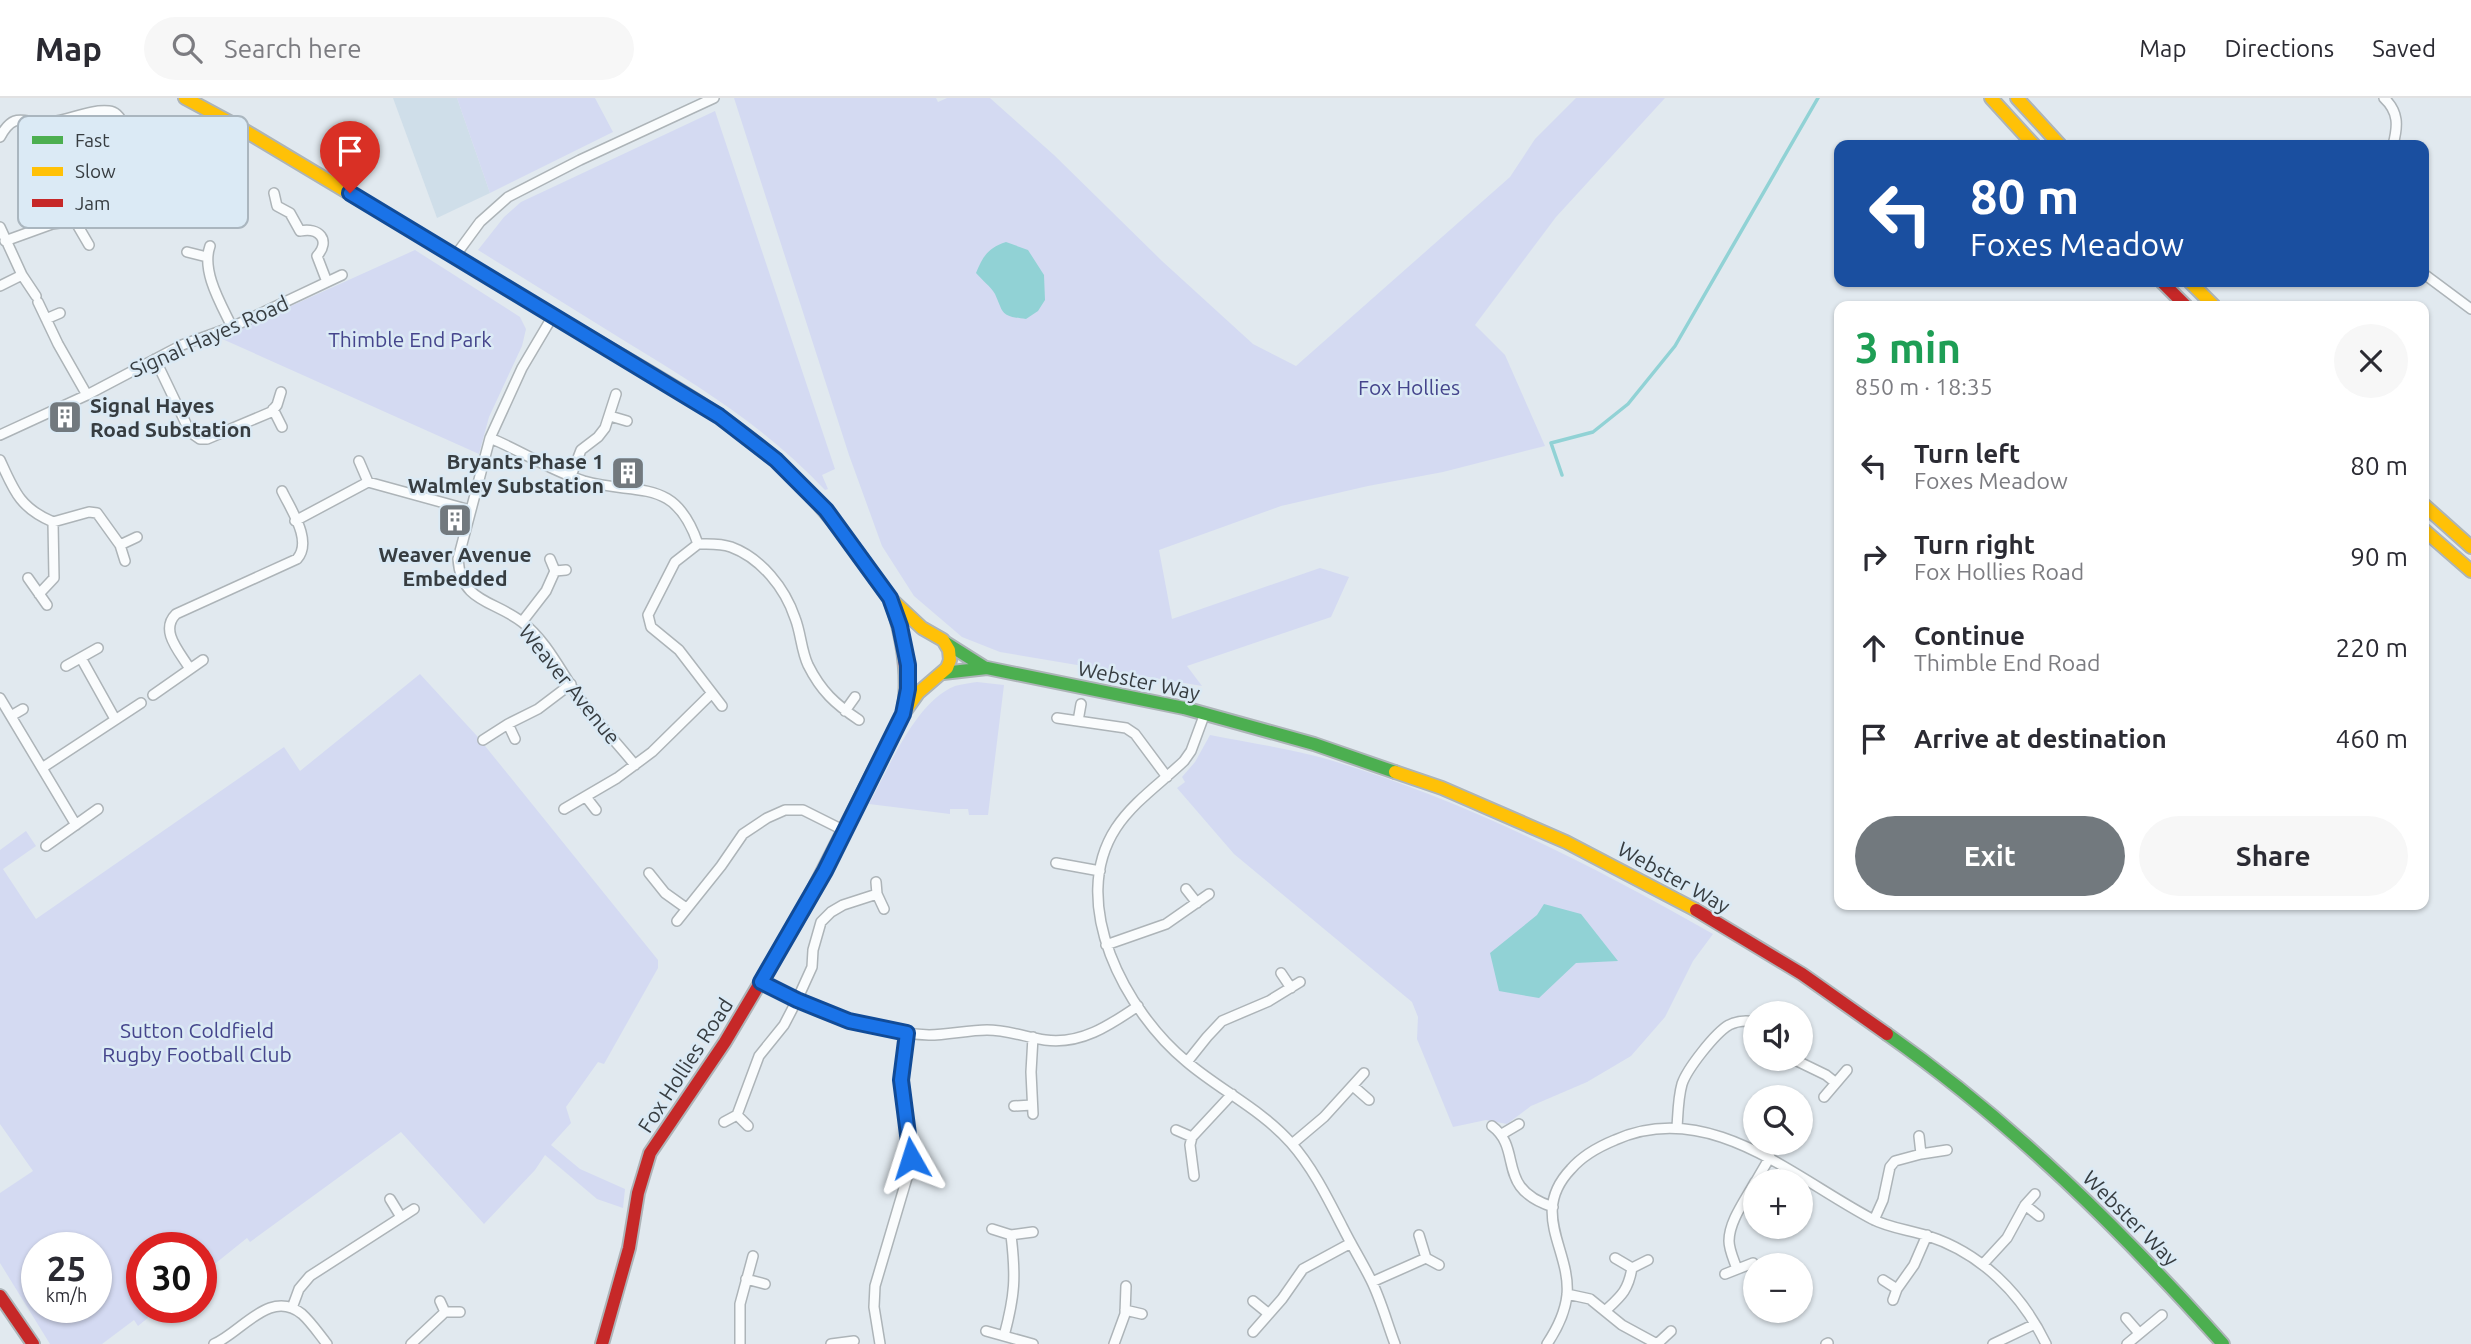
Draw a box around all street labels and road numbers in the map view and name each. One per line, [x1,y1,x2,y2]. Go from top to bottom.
street label: Signal Hayes Road [126,290,292,382]
street label: Weaver Avenue [514,619,626,749]
street label: Webster Way [1076,655,1202,705]
street label: Webster Way [1614,836,1734,918]
street label: Fox Hollies Road [633,993,737,1137]
street label: Webster Way [2078,1165,2184,1271]

